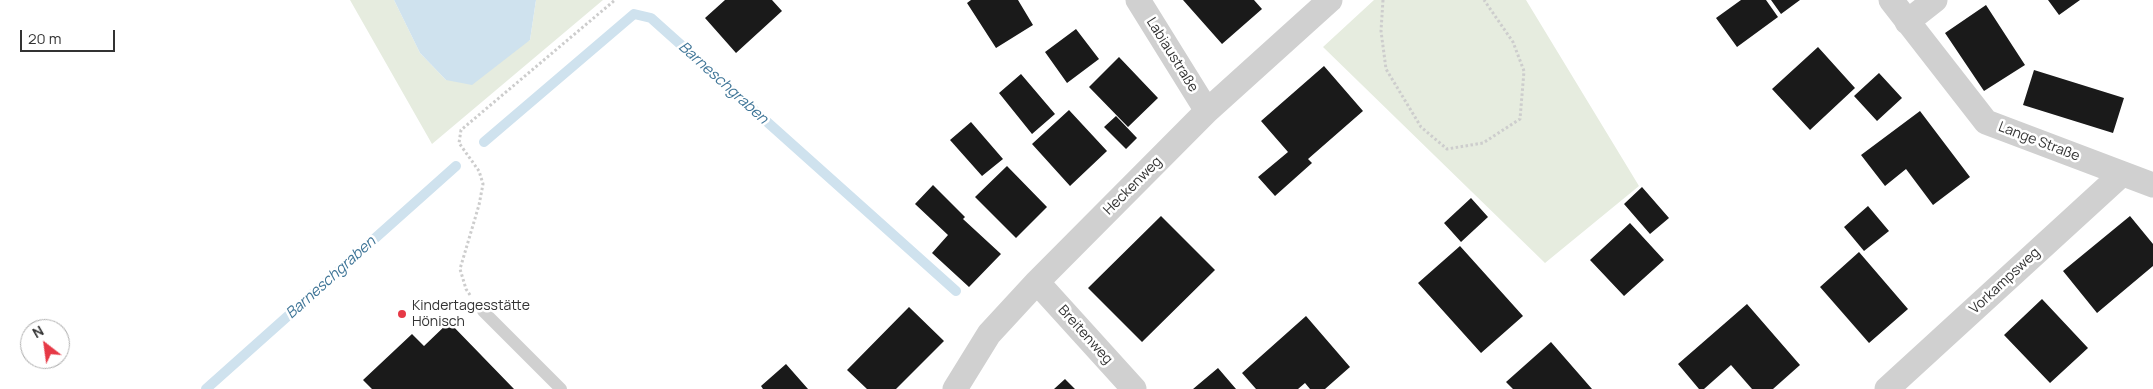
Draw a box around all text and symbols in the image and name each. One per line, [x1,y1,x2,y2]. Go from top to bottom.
street label: Labiaustraße [1142,15,1202,95]
scale bar [22,20,118,52]
text: 20 m [28,28,61,49]
water label: Barneschgraben [675,38,771,128]
street label: Lange Straße [1996,119,2082,165]
street label: Heckenweg [1100,153,1166,219]
water label: Barneschgraben [283,233,379,323]
street label: Vorkampsweg [1966,244,2044,318]
place label: Kindertagesstätte Hönisch [412,298,530,331]
street label: Breitenweg [1054,302,1116,368]
marker: Kindertagesstätte Hönisch [396,308,408,320]
north arrow [20,319,70,369]
text: N [29,321,47,342]

